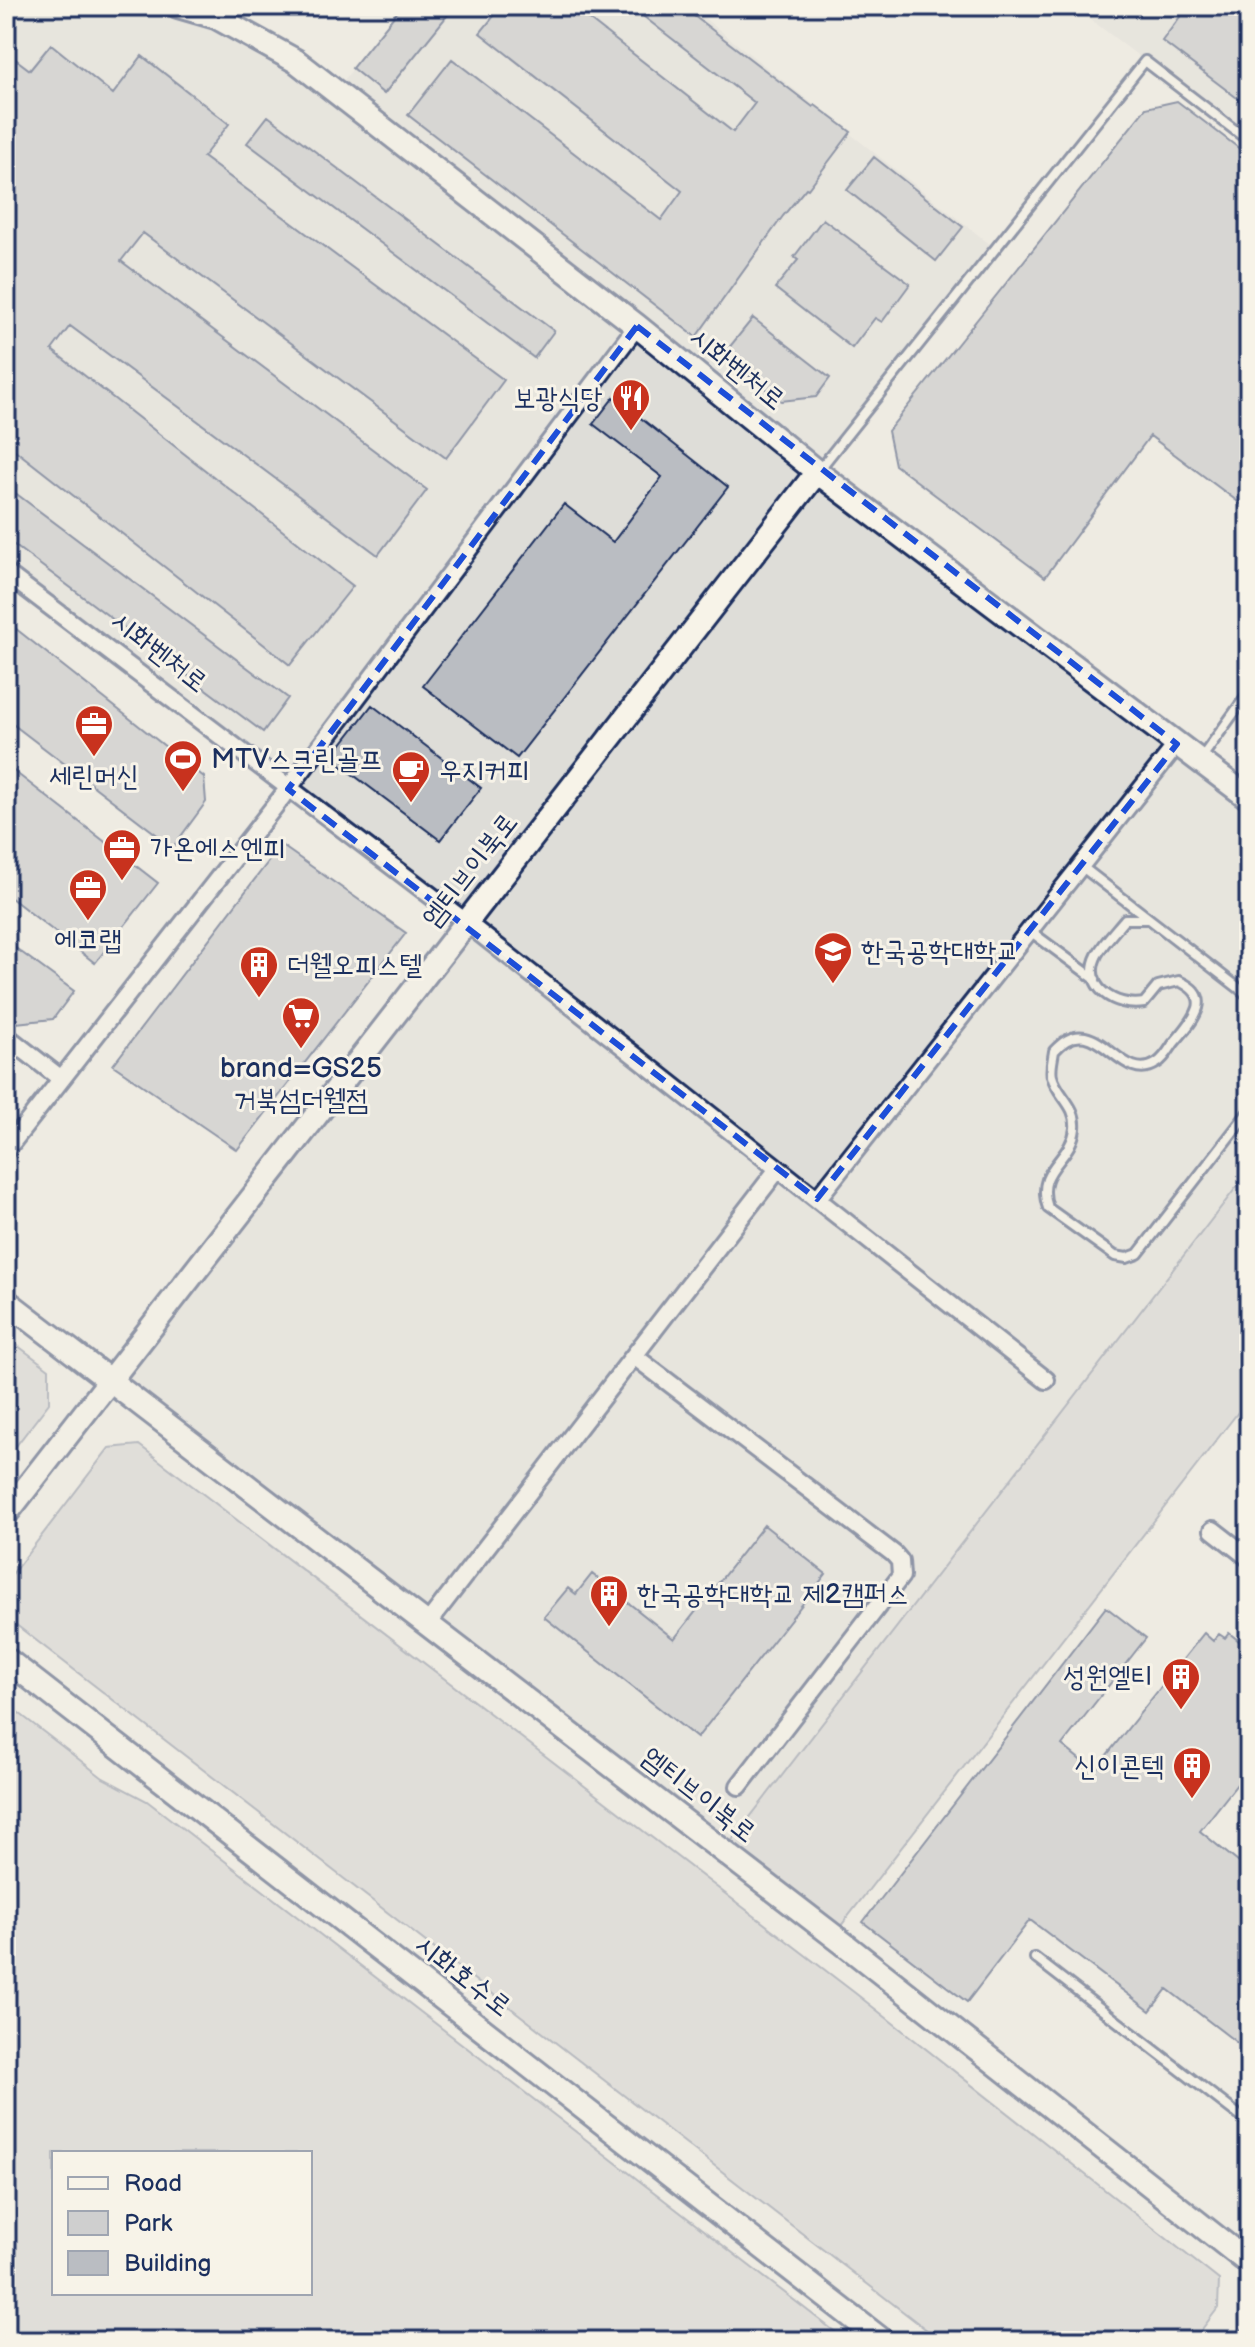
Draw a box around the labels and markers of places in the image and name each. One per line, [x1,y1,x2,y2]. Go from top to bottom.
restaurant icon: 보광식당 [610,377,652,432]
place label: 보광식당 [513,382,603,415]
office icon: 세린머신 [73,703,115,758]
sports icon: MTV스크린골프 [162,738,204,793]
place label: MTV스크린골프 [211,743,382,776]
cafe icon: 우지커피 [390,749,432,804]
place label: 우지커피 [439,754,529,787]
place label: 세린머신 [49,760,139,793]
office icon: 가온에스엔피 [101,827,143,882]
place label: 가온에스엔피 [150,832,285,865]
office icon: 에코랩 [67,867,109,922]
place label: 에코랩 [54,924,122,957]
school or university icon: 한국공학대학교 [812,930,854,985]
place label: 한국공학대학교 [861,935,1019,968]
building icon: 더웰오피스텔 [238,944,280,999]
place label: 더웰오피스텔 [287,949,422,982]
supermarket icon: brand=GS25 거북섬더웰점 [280,995,322,1050]
place label: brand=GS25 거북섬더웰점 [220,1052,382,1117]
building icon: 한국공학대학교 제2캠퍼스 [588,1573,630,1628]
place label: 한국공학대학교 제2캠퍼스 [637,1578,909,1611]
building icon: 성원엘티 [1160,1656,1202,1711]
place label: 성원엘티 [1063,1661,1153,1694]
building icon: 신이콘텍 [1171,1745,1213,1800]
place label: 신이콘텍 [1074,1750,1164,1783]

